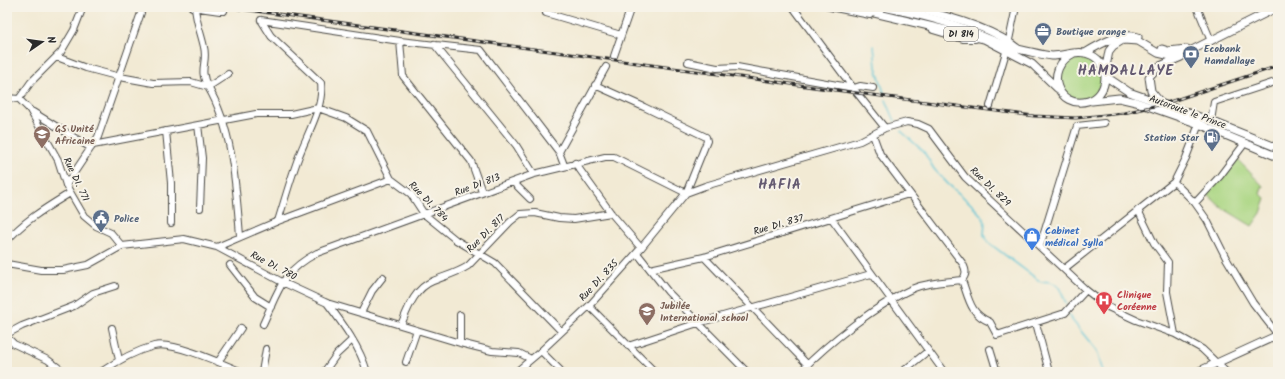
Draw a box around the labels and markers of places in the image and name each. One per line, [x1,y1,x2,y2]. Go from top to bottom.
office icon: Boutique orange [1033,21,1053,46]
place label: Boutique orange [1056,24,1126,40]
place label: Ecobank Hamdallaye [1204,41,1255,69]
bank icon: Ecobank Hamdallaye [1181,44,1201,69]
place label: GS Unité Africaine [55,121,95,149]
school or university icon: GS Unité Africaine [32,124,52,149]
fuel station icon: Station Star [1202,127,1222,152]
place label: Station Star [1144,130,1199,146]
public building icon: Police [91,208,111,233]
place label: Police [114,211,139,227]
place label: Cabinet médical Sylla [1045,223,1103,251]
shop icon: Cabinet médical Sylla [1022,226,1042,251]
place label: Clinique Coréenne [1117,287,1157,315]
hospital icon: Clinique Coréenne [1094,290,1114,315]
place label: Jubilée International school [660,298,748,326]
school or university icon: Jubilée International school [637,301,657,326]

